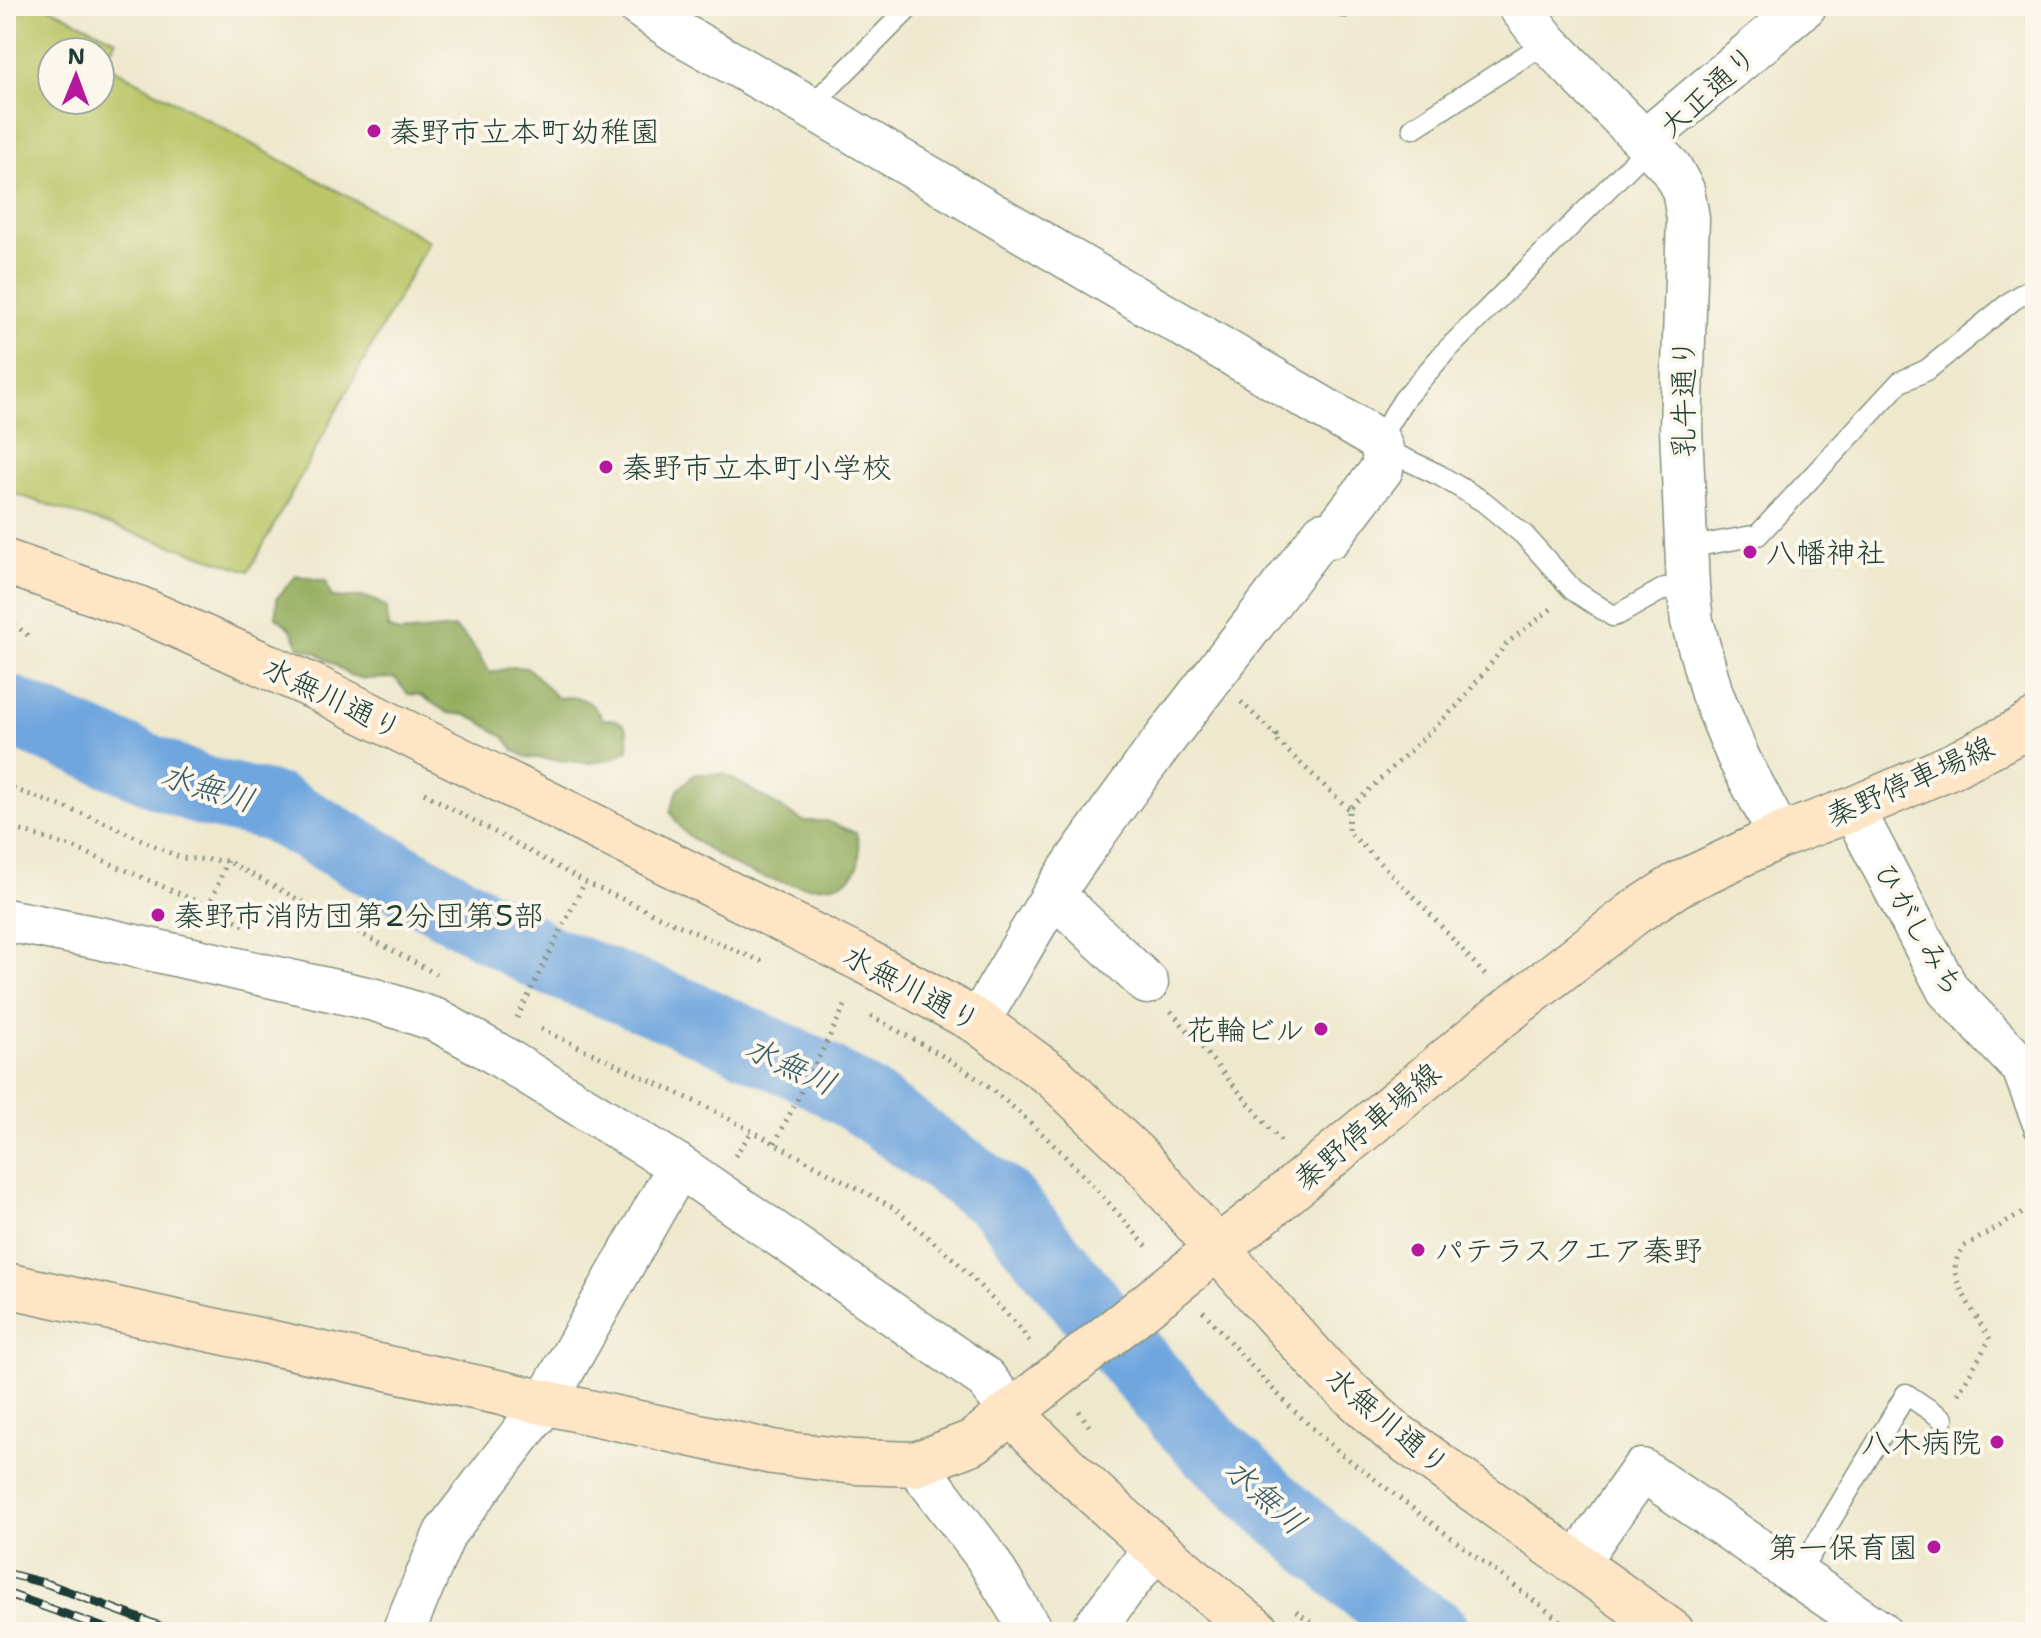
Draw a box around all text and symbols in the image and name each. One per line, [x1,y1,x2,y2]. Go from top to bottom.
north arrow [36,36,116,116]
street label: 大正通り [1650,36,1766,146]
text: N [67,42,85,71]
place label: 秦野市立本町幼稚園 [390,111,660,152]
marker: 秦野市立本町幼稚園 [365,122,383,140]
street label: 乳牛通り [1663,338,1704,458]
place label: 秦野市立本町小学校 [622,447,892,488]
marker: 秦野市立本町小学校 [597,458,615,476]
place label: 八幡神社 [1766,532,1886,573]
marker: 八幡神社 [1741,543,1759,561]
street label: 水無川通り [257,647,409,749]
street label: 秦野停車場線 [1819,726,2001,836]
water label: 水無川 [156,752,260,822]
street label: ひがしみち [1864,854,1974,1004]
place label: 秦野市消防団第2分団第5部 [174,895,543,936]
marker: 秦野市消防団第2分団第5部 [149,906,167,924]
street label: 水無川通り [836,935,988,1041]
place label: 花輪ビル [1186,1009,1305,1050]
marker: 花輪ビル [1312,1020,1330,1038]
water label: 水無川 [738,1025,844,1105]
street label: 秦野停車場線 [1285,1052,1449,1200]
place label: パテラスクエア秦野 [1434,1230,1703,1271]
marker: パテラスクエア秦野 [1409,1241,1427,1259]
street label: 水無川通り [1317,1357,1459,1485]
place label: 八木病院 [1861,1422,1981,1463]
marker: 八木病院 [1988,1433,2006,1451]
water label: 水無川 [1216,1448,1316,1544]
place label: 第一保育園 [1768,1527,1918,1568]
marker: 第一保育園 [1925,1538,1943,1556]

